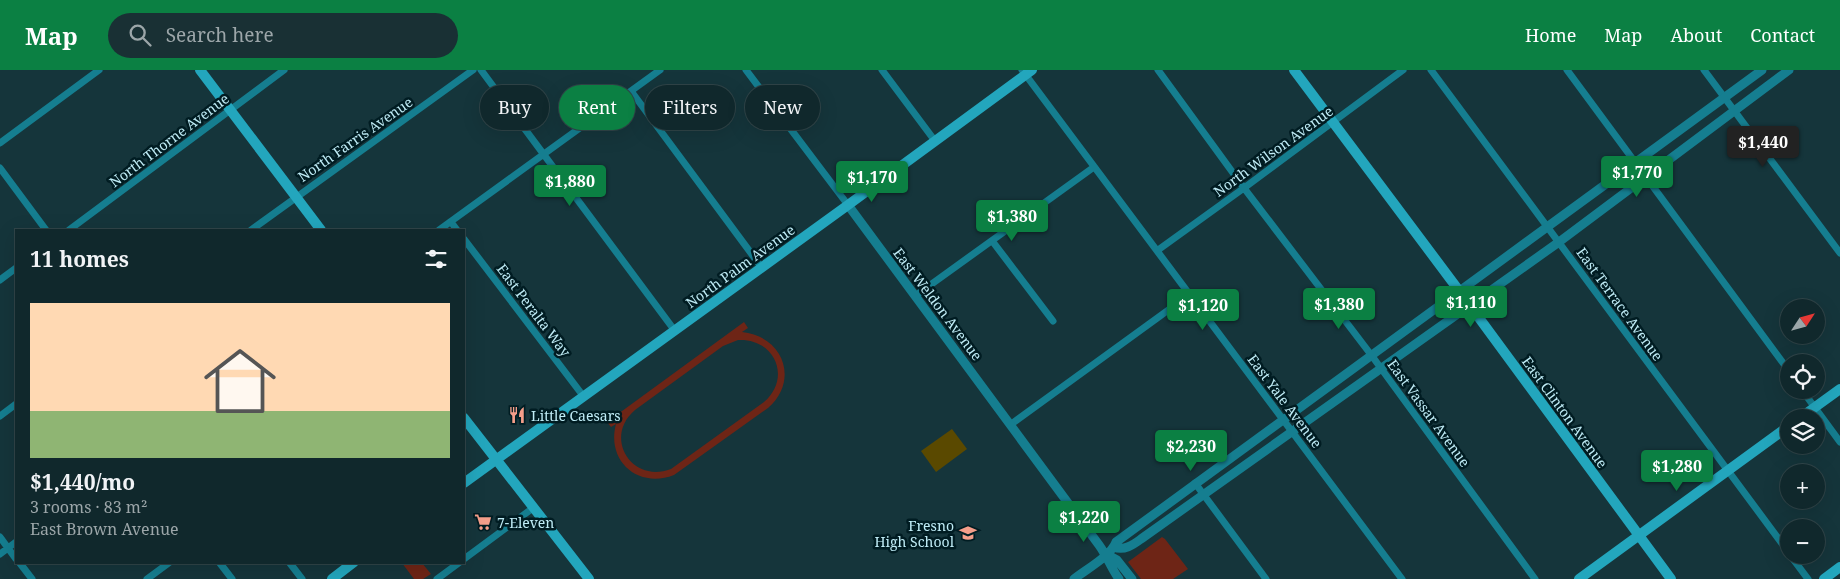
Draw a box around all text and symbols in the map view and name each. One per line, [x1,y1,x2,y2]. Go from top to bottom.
search box [108,13,458,58]
text: Map [25,19,78,52]
icon: search [126,21,154,49]
text: Search here [166,22,274,48]
text: Home [1525,23,1576,47]
text: Map [1604,23,1642,47]
text: About [1670,23,1722,47]
text: Contact [1750,23,1815,47]
chip: Buy [480,85,549,130]
chip: Rent [559,85,635,130]
chip: Filters [645,85,735,130]
chip: New [745,85,820,130]
street label: North Thorne Avenue [105,89,233,191]
street label: North Farris Avenue [294,92,416,186]
street label: North Wilson Avenue [1209,101,1337,201]
pin: $1,440 [1722,126,1804,168]
text: $1,440 [1738,131,1788,153]
pin: $1,770 [1596,156,1678,198]
pin: $1,170 [831,160,913,203]
text: $1,770 [1612,161,1662,183]
pin: $1,880 [529,164,611,207]
text: $1,170 [847,166,897,188]
text: $1,880 [545,170,595,192]
pin: $1,380 [971,200,1053,242]
text: $1,380 [987,205,1037,227]
street label: North Palm Avenue [682,220,798,312]
street label: East Weldon Avenue [889,244,987,364]
street label: East Terrace Avenue [1572,244,1668,364]
text: 11 homes [30,245,129,273]
icon: filters [422,245,450,273]
street label: East Peralta Way [493,260,575,360]
pin: $1,110 [1430,286,1512,328]
pin: $1,120 [1162,288,1244,331]
pin: $1,380 [1298,288,1380,330]
text: $1,110 [1446,291,1496,313]
text: $1,380 [1314,293,1364,315]
text: $1,120 [1178,294,1228,316]
north arrow [1780,299,1825,344]
map controls [1780,299,1825,564]
icon: home [195,336,285,426]
street label: East Yale Avenue [1243,350,1327,452]
street label: East Clinton Avenue [1518,352,1612,472]
button: locate [1780,354,1825,399]
street label: East Vassar Avenue [1383,355,1475,471]
restaurant icon: Little Caesars [507,405,527,425]
place label: Little Caesars [531,406,621,425]
button: layers [1780,409,1825,454]
pin: $2,230 [1150,430,1232,472]
text: $2,230 [1166,435,1216,457]
pin: $1,280 [1636,450,1718,492]
text: $1,280 [1652,455,1702,477]
button: + [1780,464,1825,509]
text: $1,440/mo [30,468,135,496]
text: 3 rooms · 83 m² [30,496,147,518]
pin: $1,220 [1043,500,1125,543]
text: $1,220 [1059,506,1109,528]
supermarket icon: 7-Eleven [473,512,493,532]
place label: 7-Eleven [497,513,554,532]
place label: Fresno High School [874,516,955,551]
text: East Brown Avenue [30,518,179,540]
button: − [1780,519,1825,564]
school or university icon: Fresno High School [958,523,978,543]

